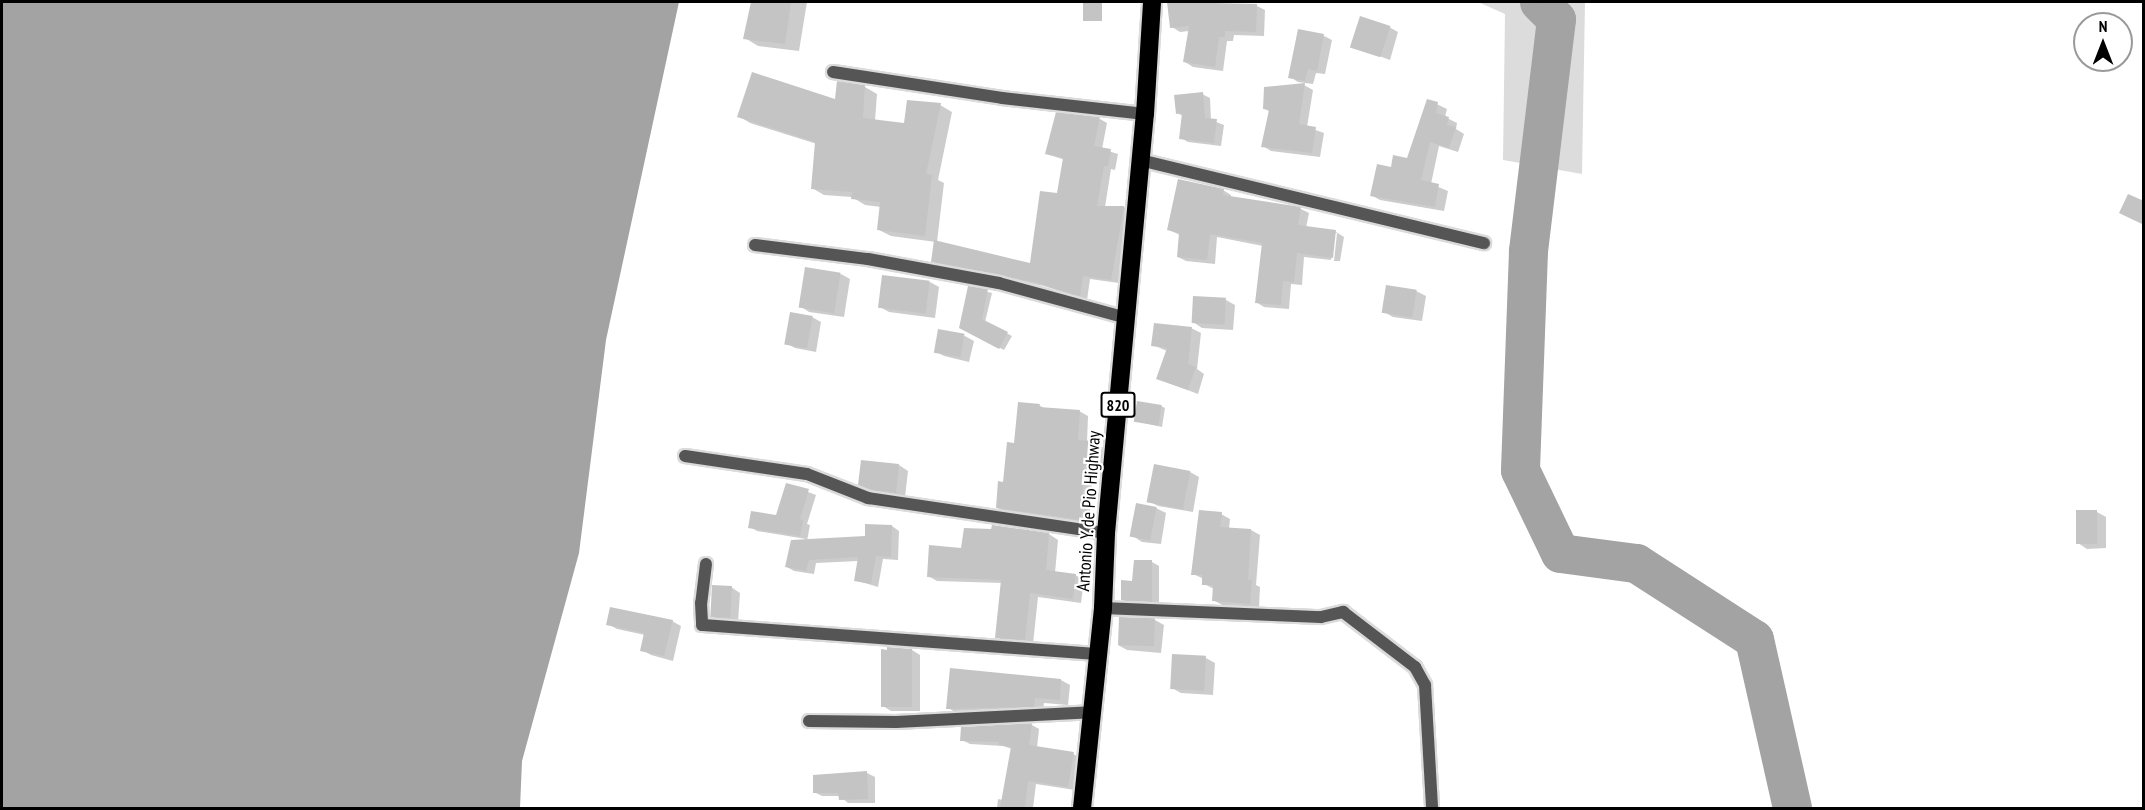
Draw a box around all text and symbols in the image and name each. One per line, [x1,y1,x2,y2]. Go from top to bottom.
north arrow [2073,12,2133,72]
text: N [2099,16,2107,36]
road number: 820 [1100,392,1136,418]
street label: Antonio Y. de Pio Highway [1073,429,1105,593]

